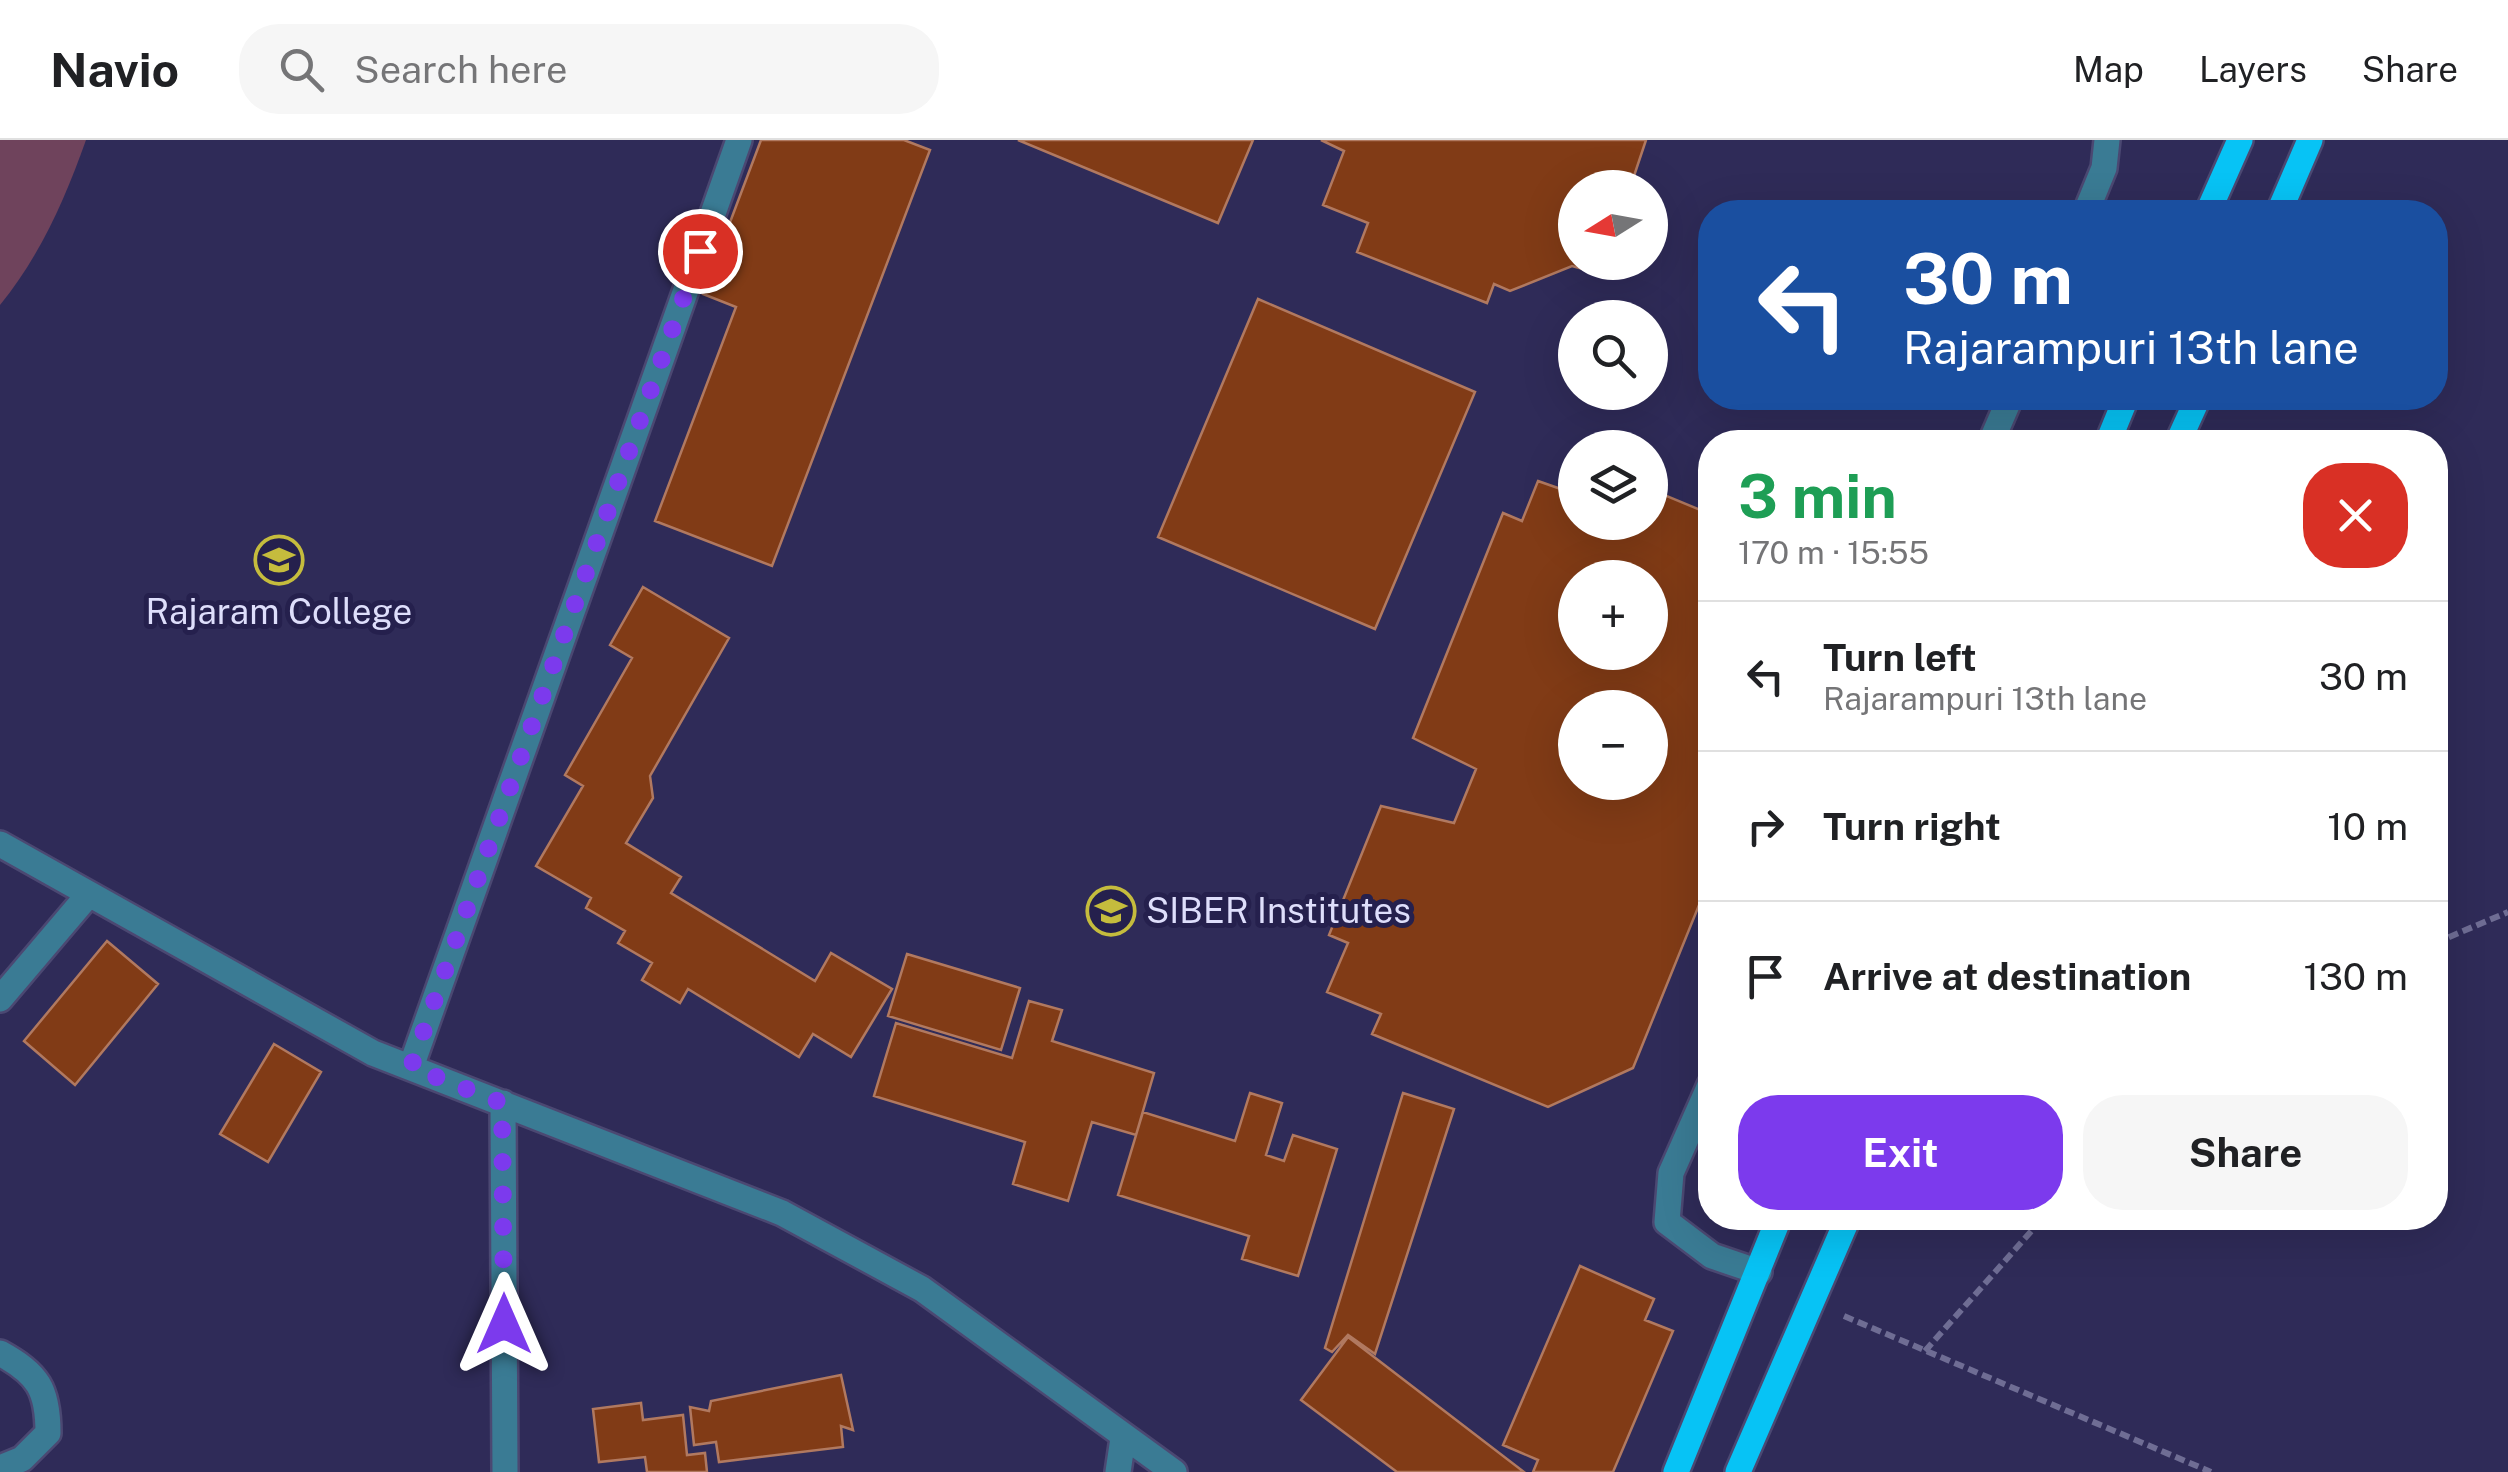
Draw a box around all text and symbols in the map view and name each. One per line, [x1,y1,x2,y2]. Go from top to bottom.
search box [239,24,939,114]
text: Navio [50,41,179,98]
icon: search [274,42,329,97]
text: Search here [354,47,568,92]
text: Map [2073,49,2144,90]
text: Layers [2199,49,2307,90]
text: Share [2362,49,2458,90]
north arrow [1558,170,1668,280]
map controls [1558,170,1668,800]
pin [658,209,743,294]
icon: arrive [673,224,728,279]
text: 30 m [1903,237,2073,320]
icon: left [1738,240,1868,370]
button: search [1558,300,1668,410]
text: Rajarampuri 13th lane [1903,321,2359,374]
button: layers [1558,430,1668,540]
text: 3 min [1738,461,1897,532]
button: close [2303,463,2408,568]
school or university icon: Rajaram College [253,534,305,586]
text: 170 m · 15:55 [1738,534,1929,571]
button: + [1558,560,1668,670]
place label: Rajaram College [146,591,412,632]
text: Turn left [1823,635,1977,680]
icon: left [1738,649,1793,704]
text: 30 m [2319,654,2408,699]
text: Rajarampuri 13th lane [1823,680,2147,717]
button: − [1558,690,1668,800]
icon: right [1738,799,1793,854]
text: Turn right [1823,804,2001,849]
text: 10 m [2327,804,2408,849]
school or university icon: SIBER Institutes [1085,885,1137,937]
place label: SIBER Institutes [1146,890,1411,931]
icon: arrive [1738,949,1793,1004]
text: Arrive at destination [1823,954,2191,999]
text: 130 m [2303,954,2408,999]
button: Exit [1738,1095,2063,1210]
button: Share [2083,1095,2408,1210]
position arrow [452,1272,556,1376]

